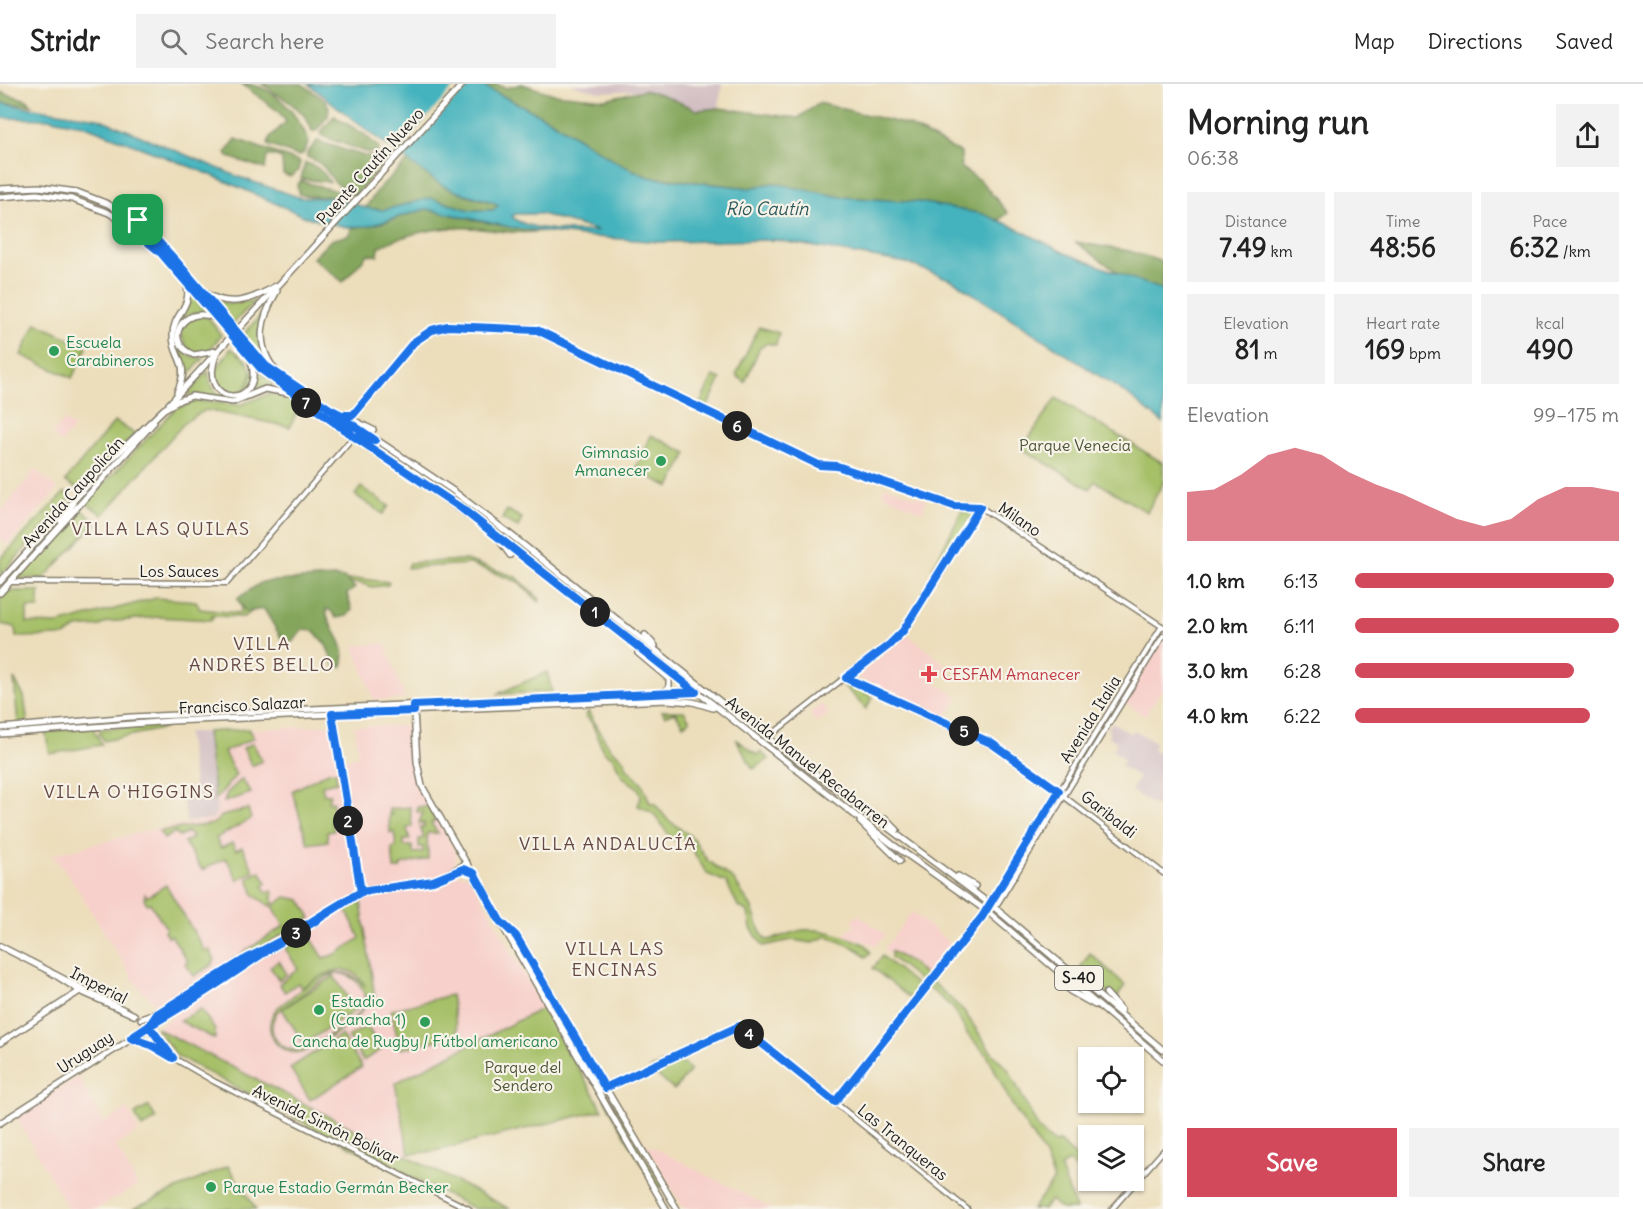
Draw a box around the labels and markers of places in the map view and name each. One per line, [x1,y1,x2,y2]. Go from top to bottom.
pin [112,194,163,245]
place label: Escuela Carabineros [66,332,154,370]
marker: Escuela Carabineros [47,344,61,358]
pin: 7 [291,388,321,418]
pin: 6 [722,411,752,441]
place label: Gimnasio Amanecer [575,442,649,480]
marker: Gimnasio Amanecer [654,454,668,468]
pin: 1 [580,597,610,627]
place label: CESFAM Amanecer [942,664,1081,684]
marker: CESFAM Amanecer [920,665,938,683]
pin: 5 [949,716,979,746]
pin: 2 [333,806,363,836]
pin: 3 [281,918,311,948]
place label: Estadio (Cancha 1) [331,991,406,1029]
marker: Estadio (Cancha 1) [312,1003,326,1017]
marker: Cancha de Rugby / Fútbol americano [418,1015,432,1029]
pin: 4 [734,1019,764,1049]
place label: Cancha de Rugby / Fútbol americano [292,1031,558,1051]
place label: Parque Estadio Germán Becker [223,1177,449,1197]
marker: Parque Estadio Germán Becker [204,1180,218,1194]

